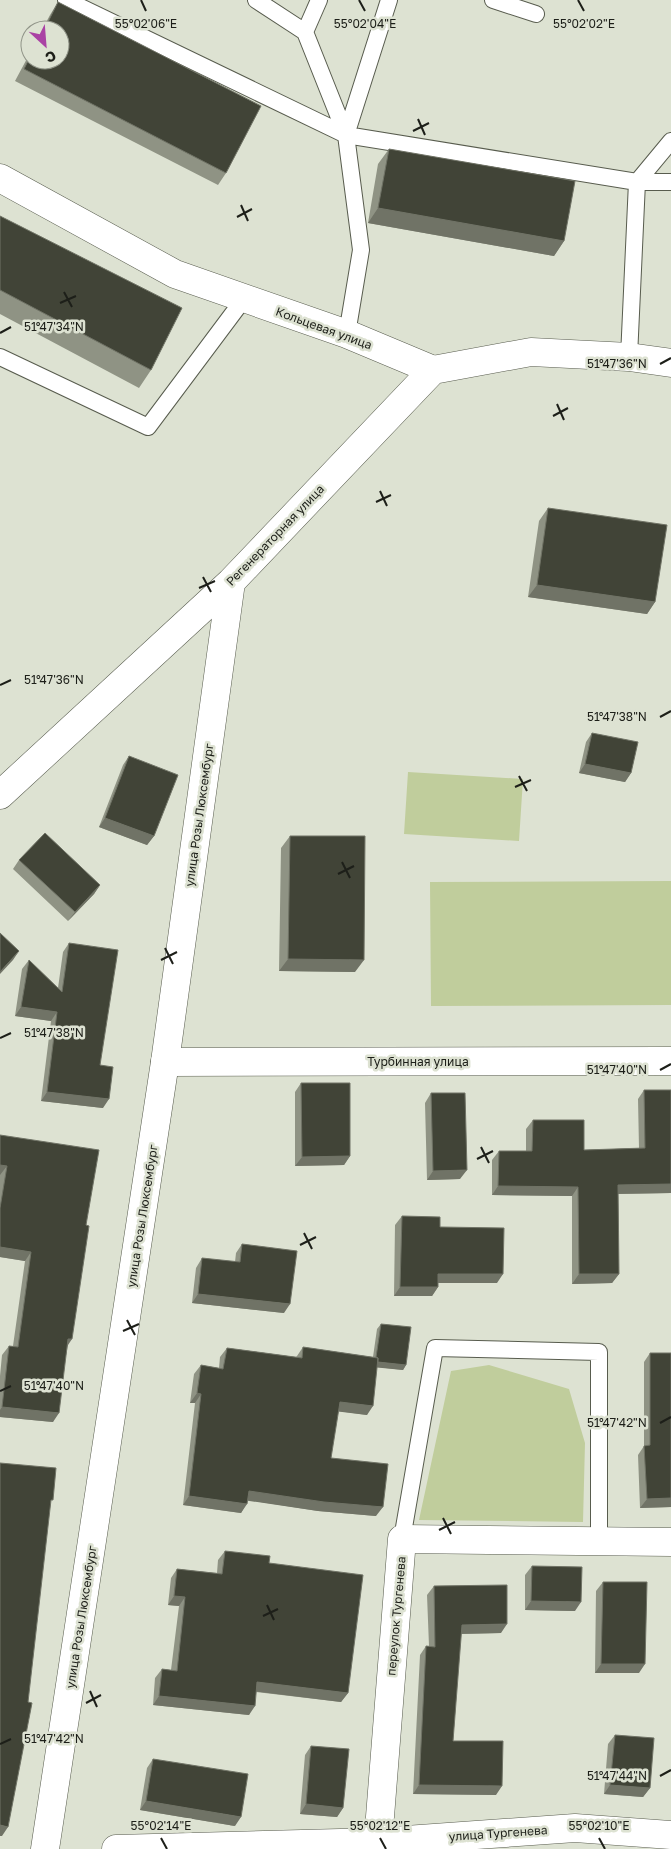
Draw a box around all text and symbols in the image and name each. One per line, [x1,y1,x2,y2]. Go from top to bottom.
text: 55°02'06"E [115,16,177,31]
text: 55°02'04"E [334,16,396,31]
text: 55°02'02"E [553,16,615,31]
north arrow [20,20,70,70]
text: С [43,47,59,67]
street label: Кольцевая улица [274,304,374,352]
text: 51°47'34"N [24,319,84,334]
text: 51°47'36"N [587,356,647,371]
street label: Регенераторная улица [223,481,327,589]
text: 51°47'36"N [24,672,84,687]
text: 51°47'38"N [587,709,647,724]
street label: улица Розы Люксембург [182,742,217,888]
text: 51°47'38"N [24,1025,84,1040]
street label: Турбинная улица [367,1054,469,1069]
text: 51°47'40"N [587,1062,647,1077]
street label: улица Розы Люксембург [123,1143,161,1288]
text: 51°47'40"N [24,1378,84,1393]
text: 51°47'42"N [587,1415,647,1430]
street label: улица Розы Люксембург [62,1544,100,1689]
street label: переулок Тургенева [383,1556,409,1676]
text: 51°47'42"N [24,1731,84,1746]
text: 51°47'44"N [587,1768,647,1783]
text: 55°02'14"E [131,1818,191,1833]
text: 55°02'12"E [350,1818,410,1833]
text: 55°02'10"E [569,1818,629,1833]
street label: улица Тургенева [448,1822,548,1844]

